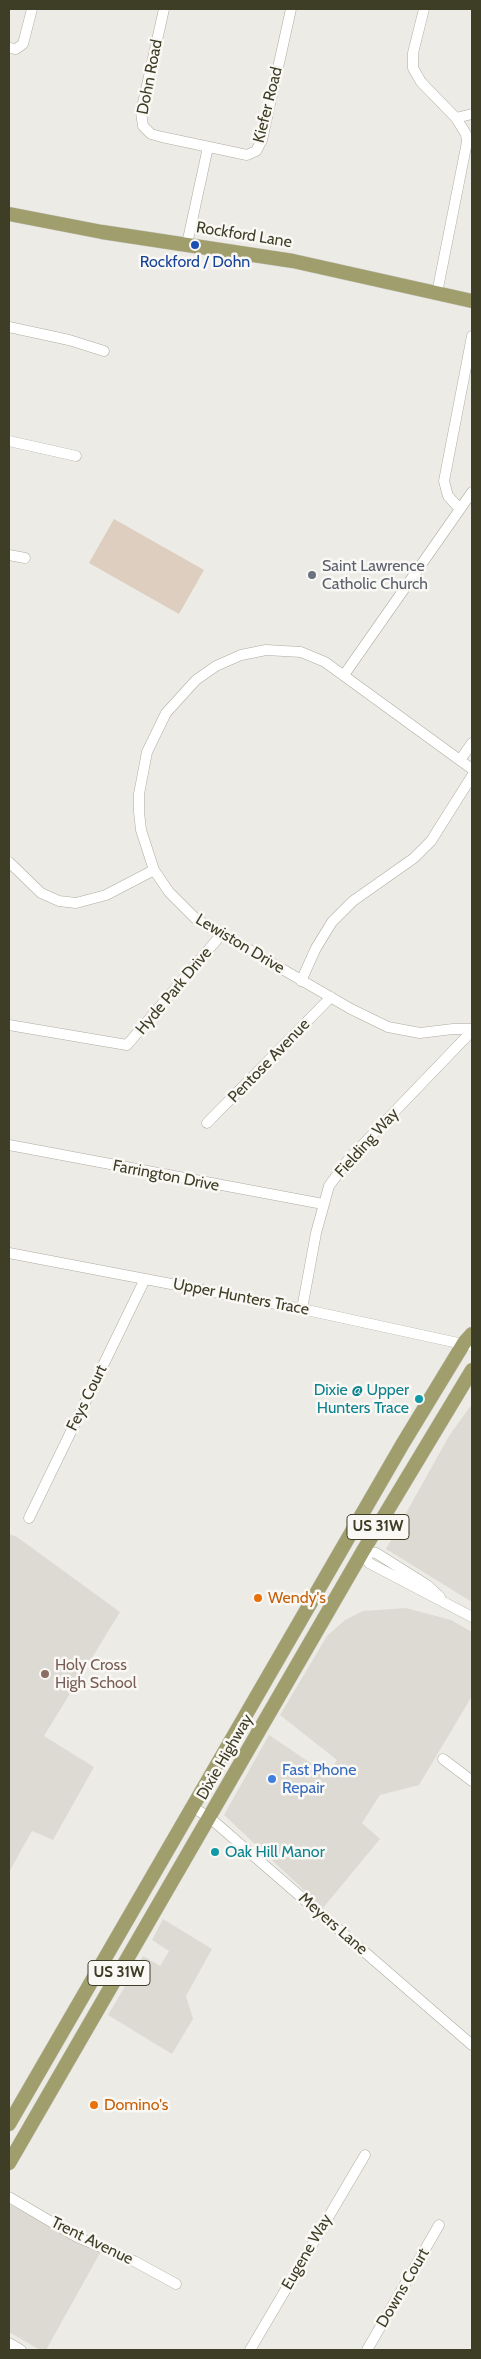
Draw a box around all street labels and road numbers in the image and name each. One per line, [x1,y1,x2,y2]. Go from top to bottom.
street label: Dohn Road [133,38,167,116]
street label: Kiefer Road [249,65,287,145]
street label: Rockford Lane [195,218,293,252]
street label: Lewiston Drive [192,910,288,978]
street label: Hyde Park Drive [132,943,216,1039]
street label: Pentose Avenue [224,1015,314,1107]
street label: Fielding Way [331,1105,403,1181]
street label: Farrington Drive [111,1156,221,1196]
street label: Upper Hunters Trace [171,1274,311,1320]
street label: Feys Court [63,1362,111,1434]
road number: US 31W [347,1514,409,1540]
street label: Dixie Highway [193,1711,257,1803]
street label: Meyers Lane [295,1889,371,1959]
road number: US 31W [88,1960,150,1986]
street label: Eugene Way [278,2211,336,2293]
street label: Trent Avenue [48,2213,136,2269]
street label: Downs Court [373,2245,433,2331]

